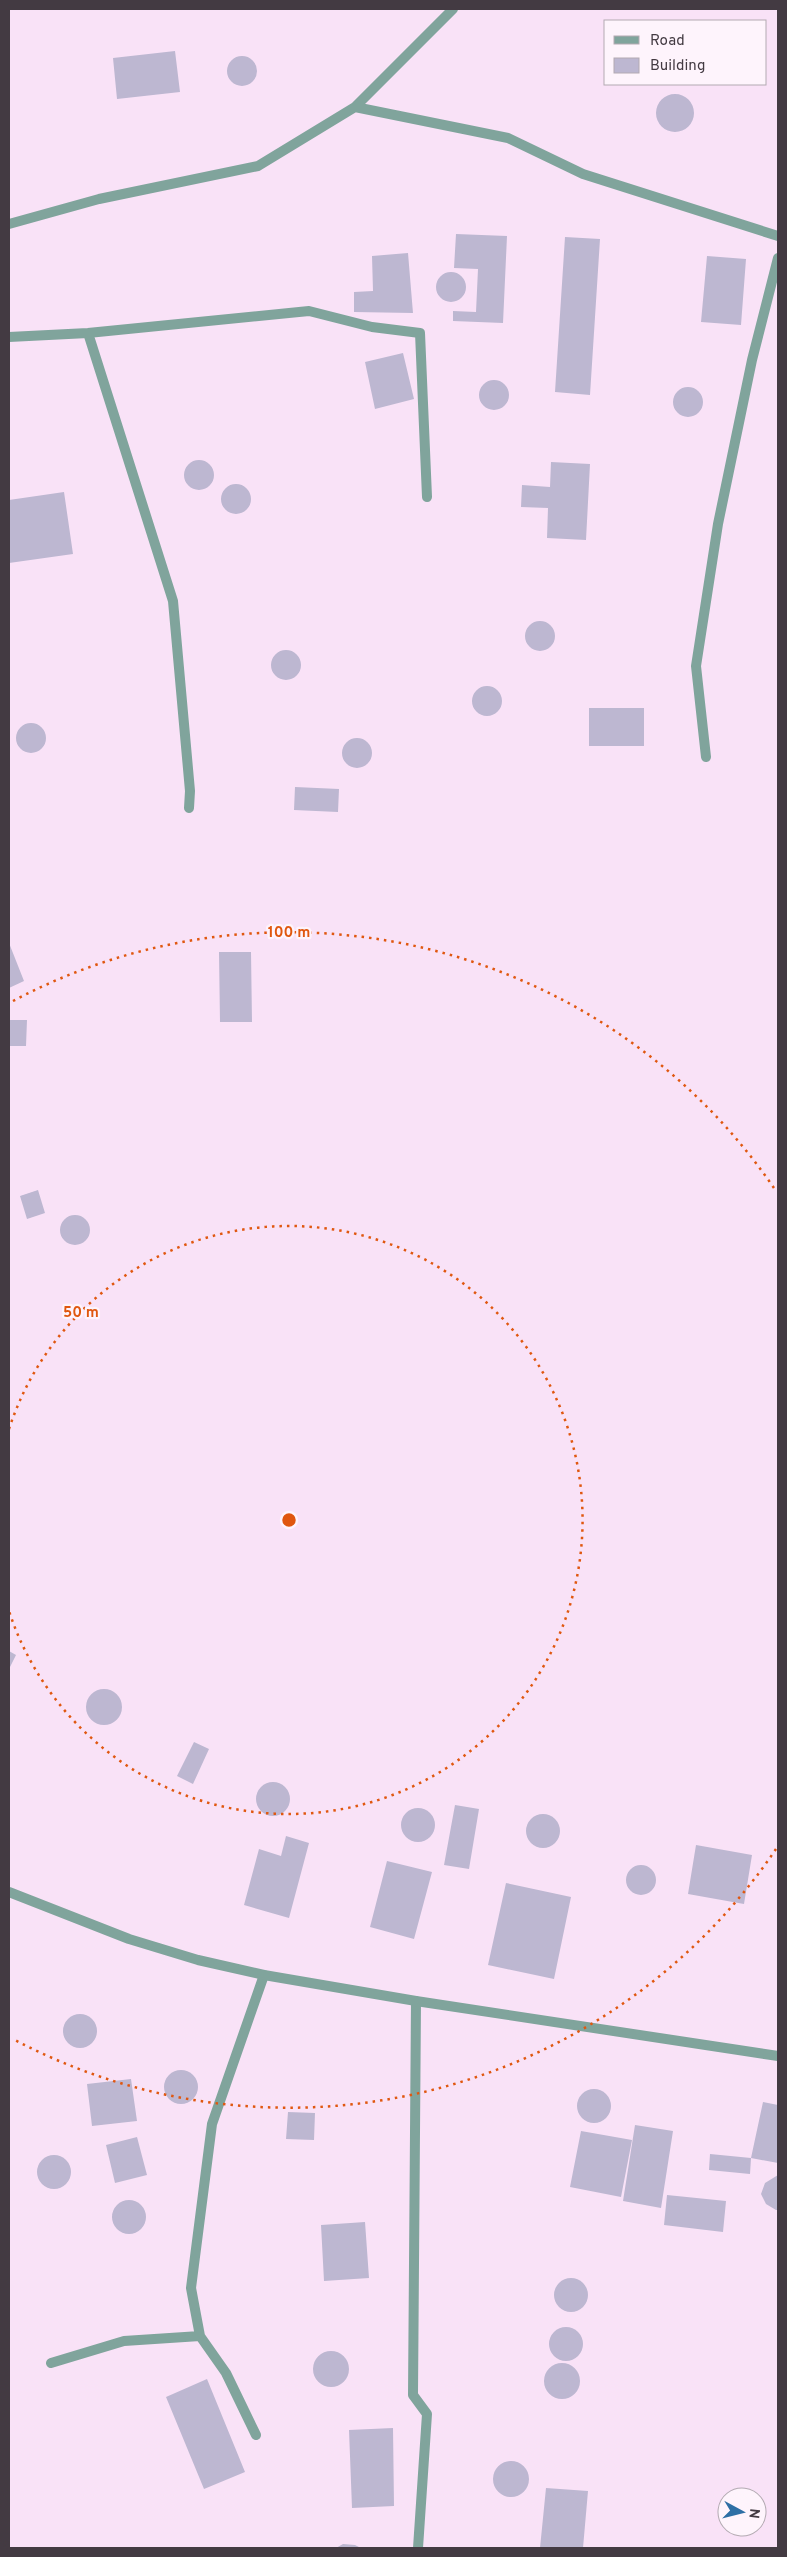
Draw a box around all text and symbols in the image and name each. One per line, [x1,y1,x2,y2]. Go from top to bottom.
legend [604,20,767,85]
text: Road [650,32,685,51]
text: Building [650,57,705,76]
text: 100 m [268,924,310,943]
text: 50 m [63,1304,99,1323]
centre of rings [280,1511,298,1529]
north arrow [717,2487,767,2537]
text: N [744,2507,762,2519]

